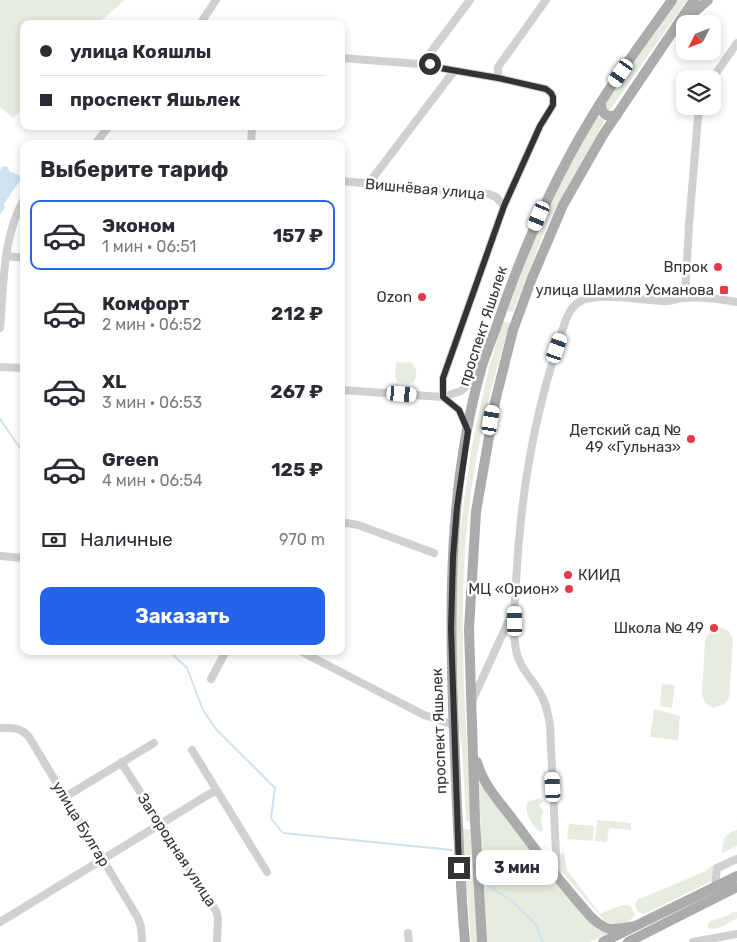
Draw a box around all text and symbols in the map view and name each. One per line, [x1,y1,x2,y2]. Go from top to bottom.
north arrow [676,15,721,60]
map controls [676,15,721,115]
text: улица Кояшлы [70,40,211,63]
route start [419,53,441,75]
car [606,56,635,90]
button: layers [676,70,721,115]
text: проспект Яшьлек [70,88,240,111]
text: Выберите тариф [40,156,229,183]
street label: Вишнёвая улица [364,175,486,203]
car [526,199,551,233]
icon: car [42,213,87,258]
text: Эконом [102,214,175,237]
text: 157 ₽ [273,224,323,247]
text: 1 мин · 06:51 [102,237,196,256]
place label: Впрок [664,258,708,276]
marker: Впрок [712,261,724,273]
street label: проспект Яшьлек [455,263,511,389]
place label: улица Шамиля Усманова [536,281,714,299]
marker: улица Шамиля Усманова [718,284,730,296]
place label: Ozon [377,288,412,306]
icon: car [42,291,87,336]
marker: Ozon [416,291,428,303]
text: Комфорт [102,292,189,315]
text: 212 ₽ [271,302,323,325]
text: 2 мин · 06:52 [102,315,202,334]
car [545,331,568,365]
icon: car [42,369,87,414]
text: XL [102,370,126,393]
text: 267 ₽ [270,380,323,403]
car [386,385,417,403]
text: 3 мин · 06:53 [102,393,202,412]
car [481,404,500,436]
place label: Детский сад № 49 «Гульназ» [569,421,681,456]
marker: Детский сад № 49 «Гульназ» [685,433,697,445]
icon: car [42,447,87,492]
text: Green [102,448,159,471]
text: 125 ₽ [271,458,323,481]
text: 4 мин · 06:54 [102,471,203,490]
icon: cash [40,526,68,554]
text: Наличные [80,528,173,551]
text: 970 m [279,530,325,549]
place label: КИИД [578,566,621,584]
marker: КИИД [562,569,574,581]
place label: МЦ «Орион» [468,580,559,598]
marker: МЦ «Орион» [563,583,575,595]
button: Заказать [40,587,325,645]
car [507,606,522,636]
place label: Школа № 49 [614,619,704,637]
marker: Школа № 49 [708,622,720,634]
street label: проспект Яшьлек [428,668,450,794]
car [544,772,561,802]
street label: улица Булгар [48,778,114,870]
street label: Загородная улица [134,790,220,910]
callout: 3 мин [476,850,559,886]
route end [448,857,470,879]
text: 3 мин [494,858,540,877]

